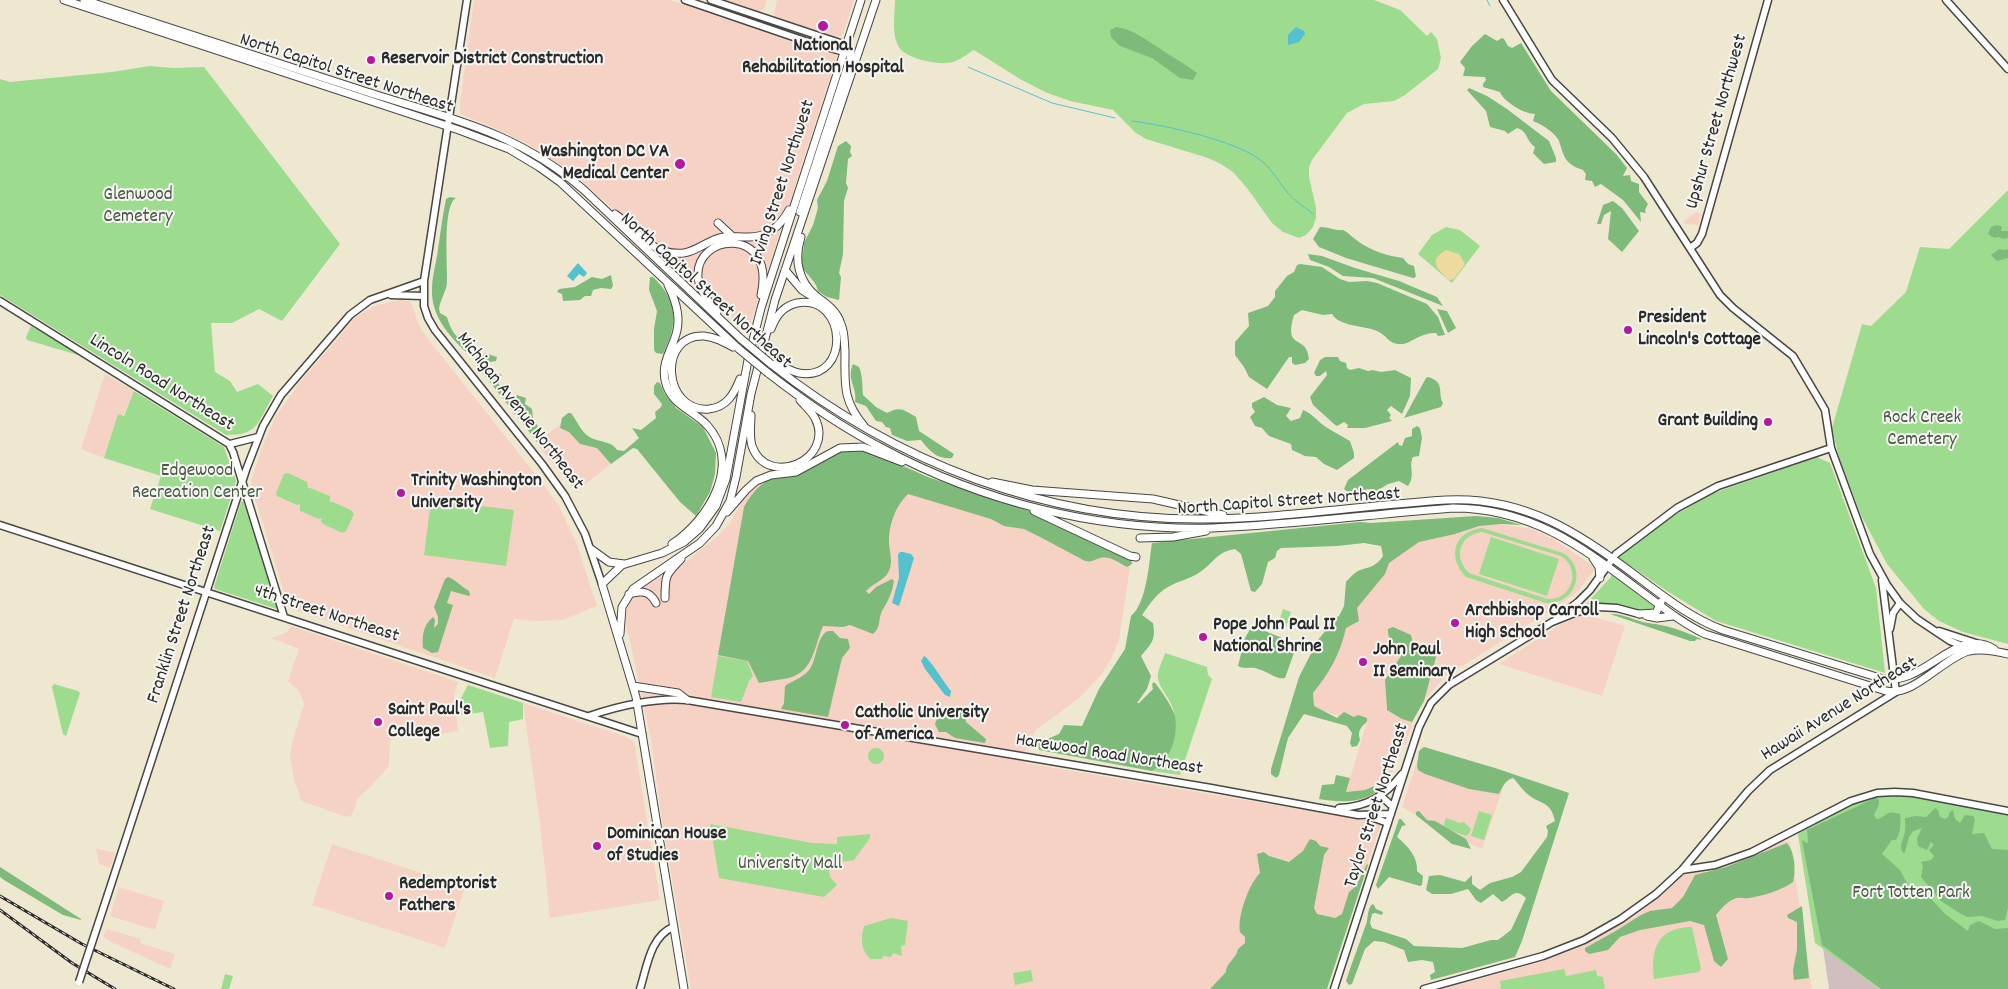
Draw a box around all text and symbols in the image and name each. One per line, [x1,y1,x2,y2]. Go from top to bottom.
marker: National Rehabilitation Hospital [816,19,830,33]
street label: North Capitol Street Northeast [236,30,456,120]
street label: Upshur Street Northwest [1682,32,1754,212]
place label: National Rehabilitation Hospital [742,36,904,80]
place label: Reservoir District Construction [381,49,603,71]
marker: Reservoir District Construction [365,54,377,66]
street label: Irving Street Northwest [747,97,821,269]
place label: Washington DC VA Medical Center [540,142,669,186]
marker: Washington DC VA Medical Center [673,157,687,171]
park label: Glenwood Cemetery [103,185,173,229]
street label: North Capitol Street Northeast [614,209,796,375]
place label: President Lincoln's Cottage [1638,308,1761,352]
marker: President Lincoln's Cottage [1622,324,1634,336]
street label: Michigan Avenue Northeast [450,329,588,495]
street label: Lincoln Road Northeast [84,330,238,438]
park label: Rock Creek Cemetery [1883,408,1961,452]
place label: Grant Building [1658,411,1758,433]
marker: Grant Building [1762,416,1774,428]
park label: Edgewood Recreation Center [132,461,262,505]
place label: Trinity Washington University [411,471,542,515]
street label: North Capitol Street Northeast [1177,484,1401,522]
marker: Trinity Washington University [395,487,407,499]
street label: Franklin Street Northeast [143,523,223,707]
street label: 4th Street Northeast [251,581,401,649]
place label: Archbishop Carroll High School [1465,601,1599,645]
place label: Pope John Paul II National Shrine [1213,615,1335,659]
marker: Archbishop Carroll High School [1449,617,1461,629]
marker: Pope John Paul II National Shrine [1197,631,1209,643]
place label: John Paul II Seminary [1373,640,1455,684]
street label: Hawaii Avenue Northeast [1758,653,1922,767]
marker: John Paul II Seminary [1357,656,1369,668]
place label: Saint Paul's College [388,700,471,744]
place label: Catholic University of America [855,703,988,747]
marker: Saint Paul's College [372,716,384,728]
marker: Catholic University of America [839,719,851,731]
street label: Taylor Street Northeast [1341,721,1415,891]
street label: Harewood Road Northeast [1014,730,1204,782]
place label: Dominican House of Studies [607,824,726,868]
marker: Dominican House of Studies [591,840,603,852]
park label: University Mall [738,854,842,876]
place label: Redemptorist Fathers [399,874,497,918]
park label: Fort Totten Park [1852,883,1970,905]
marker: Redemptorist Fathers [383,890,395,902]

